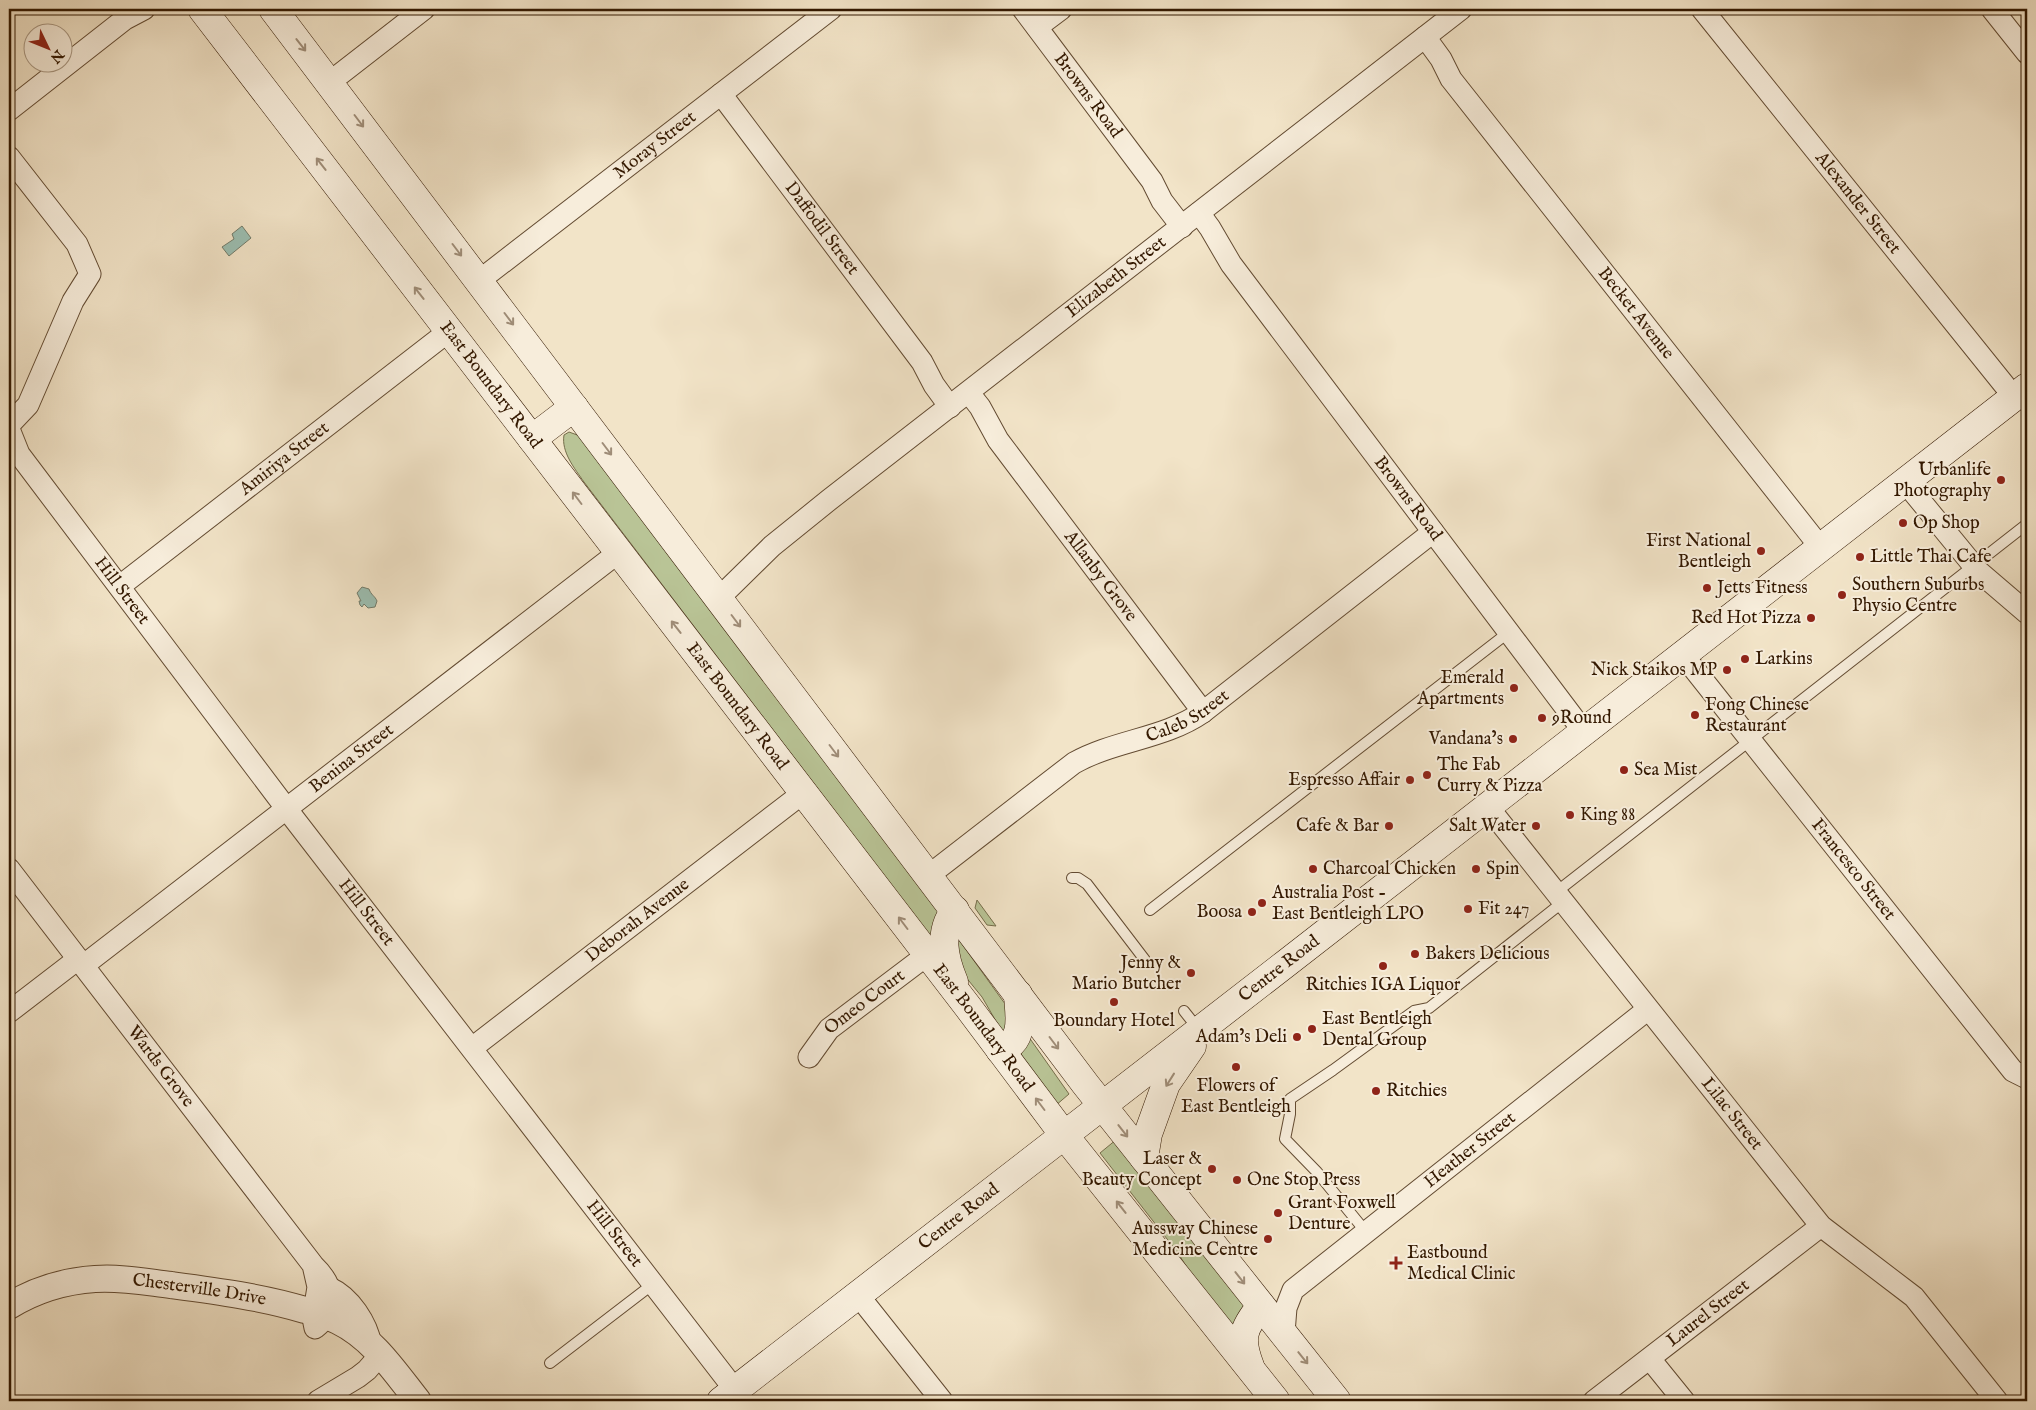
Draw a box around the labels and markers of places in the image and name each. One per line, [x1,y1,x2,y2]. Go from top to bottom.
place label: Urbanlife Photography [1893,459,1991,503]
marker: Urbanlife Photography [1995,474,2007,486]
place label: Op Shop [1913,512,1980,535]
marker: Op Shop [1897,517,1909,529]
place label: First National Bentleigh [1646,530,1751,574]
marker: First National Bentleigh [1755,545,1767,557]
place label: Little Thai Cafe [1870,546,1992,569]
marker: Little Thai Cafe [1854,551,1866,563]
place label: Southern Suburbs Physio Centre [1852,574,1984,618]
place label: Jetts Fitness [1715,577,1808,600]
marker: Jetts Fitness [1701,582,1713,594]
marker: Southern Suburbs Physio Centre [1836,589,1848,601]
place label: Red Hot Pizza [1691,607,1801,630]
marker: Red Hot Pizza [1805,612,1817,624]
place label: Larkins [1755,648,1812,671]
marker: Larkins [1739,653,1751,665]
place label: Nick Staikos MP [1591,659,1717,682]
marker: Nick Staikos MP [1721,664,1733,676]
place label: Emerald Apartments [1416,667,1504,711]
marker: Emerald Apartments [1508,682,1520,694]
place label: Fong Chinese Restaurant [1705,694,1809,738]
place label: 9Round [1551,707,1612,730]
marker: Fong Chinese Restaurant [1689,709,1701,721]
marker: 9Round [1536,712,1548,724]
place label: Vandana’s [1428,728,1503,751]
marker: Vandana’s [1507,733,1519,745]
place label: The Fab Curry & Pizza [1437,754,1543,798]
place label: Sea Mist [1634,759,1697,782]
marker: Sea Mist [1618,764,1630,776]
place label: Espresso Affair [1288,769,1400,792]
marker: The Fab Curry & Pizza [1421,769,1433,781]
marker: Espresso Affair [1404,774,1416,786]
place label: King 88 [1580,804,1635,827]
marker: King 88 [1564,809,1576,821]
place label: Cafe & Bar [1296,815,1379,838]
place label: Salt Water [1449,815,1526,838]
marker: Cafe & Bar [1383,820,1395,832]
marker: Salt Water [1530,820,1542,832]
place label: Charcoal Chicken [1323,858,1457,881]
place label: Spin [1486,858,1520,881]
marker: Charcoal Chicken [1307,863,1319,875]
marker: Spin [1470,863,1482,875]
place label: Australia Post - East Bentleigh LPO [1271,882,1424,926]
marker: Australia Post - East Bentleigh LPO [1256,897,1268,909]
place label: Fit 247 [1478,898,1529,921]
place label: Boosa [1197,901,1242,924]
marker: Fit 247 [1462,903,1474,915]
marker: Boosa [1246,906,1258,918]
place label: Bakers Delicious [1425,943,1549,966]
marker: Bakers Delicious [1409,948,1421,960]
place label: Jenny & Mario Butcher [1072,952,1181,996]
marker: Ritchies IGA Liquor [1377,960,1389,972]
marker: Jenny & Mario Butcher [1185,967,1197,979]
place label: Ritchies IGA Liquor [1306,974,1461,997]
marker: Boundary Hotel [1108,996,1120,1008]
place label: East Bentleigh Dental Group [1322,1008,1432,1052]
place label: Boundary Hotel [1053,1010,1175,1033]
marker: East Bentleigh Dental Group [1306,1023,1318,1035]
place label: Adam’s Deli [1195,1026,1287,1049]
marker: Adam’s Deli [1291,1031,1303,1043]
marker: Flowers of East Bentleigh [1230,1061,1242,1073]
place label: Flowers of East Bentleigh [1181,1075,1291,1119]
place label: Ritchies [1386,1080,1447,1103]
marker: Ritchies [1370,1085,1382,1097]
place label: Laser & Beauty Concept [1082,1148,1202,1192]
marker: Laser & Beauty Concept [1206,1163,1218,1175]
place label: One Stop Press [1247,1169,1360,1192]
marker: One Stop Press [1231,1174,1243,1186]
place label: Grant Foxwell Denture [1288,1192,1396,1236]
marker: Grant Foxwell Denture [1272,1207,1284,1219]
place label: Aussway Chinese Medicine Centre [1131,1218,1258,1262]
marker: Aussway Chinese Medicine Centre [1262,1233,1274,1245]
place label: Eastbound Medical Clinic [1407,1242,1516,1286]
marker: Eastbound Medical Clinic [1389,1256,1403,1270]

